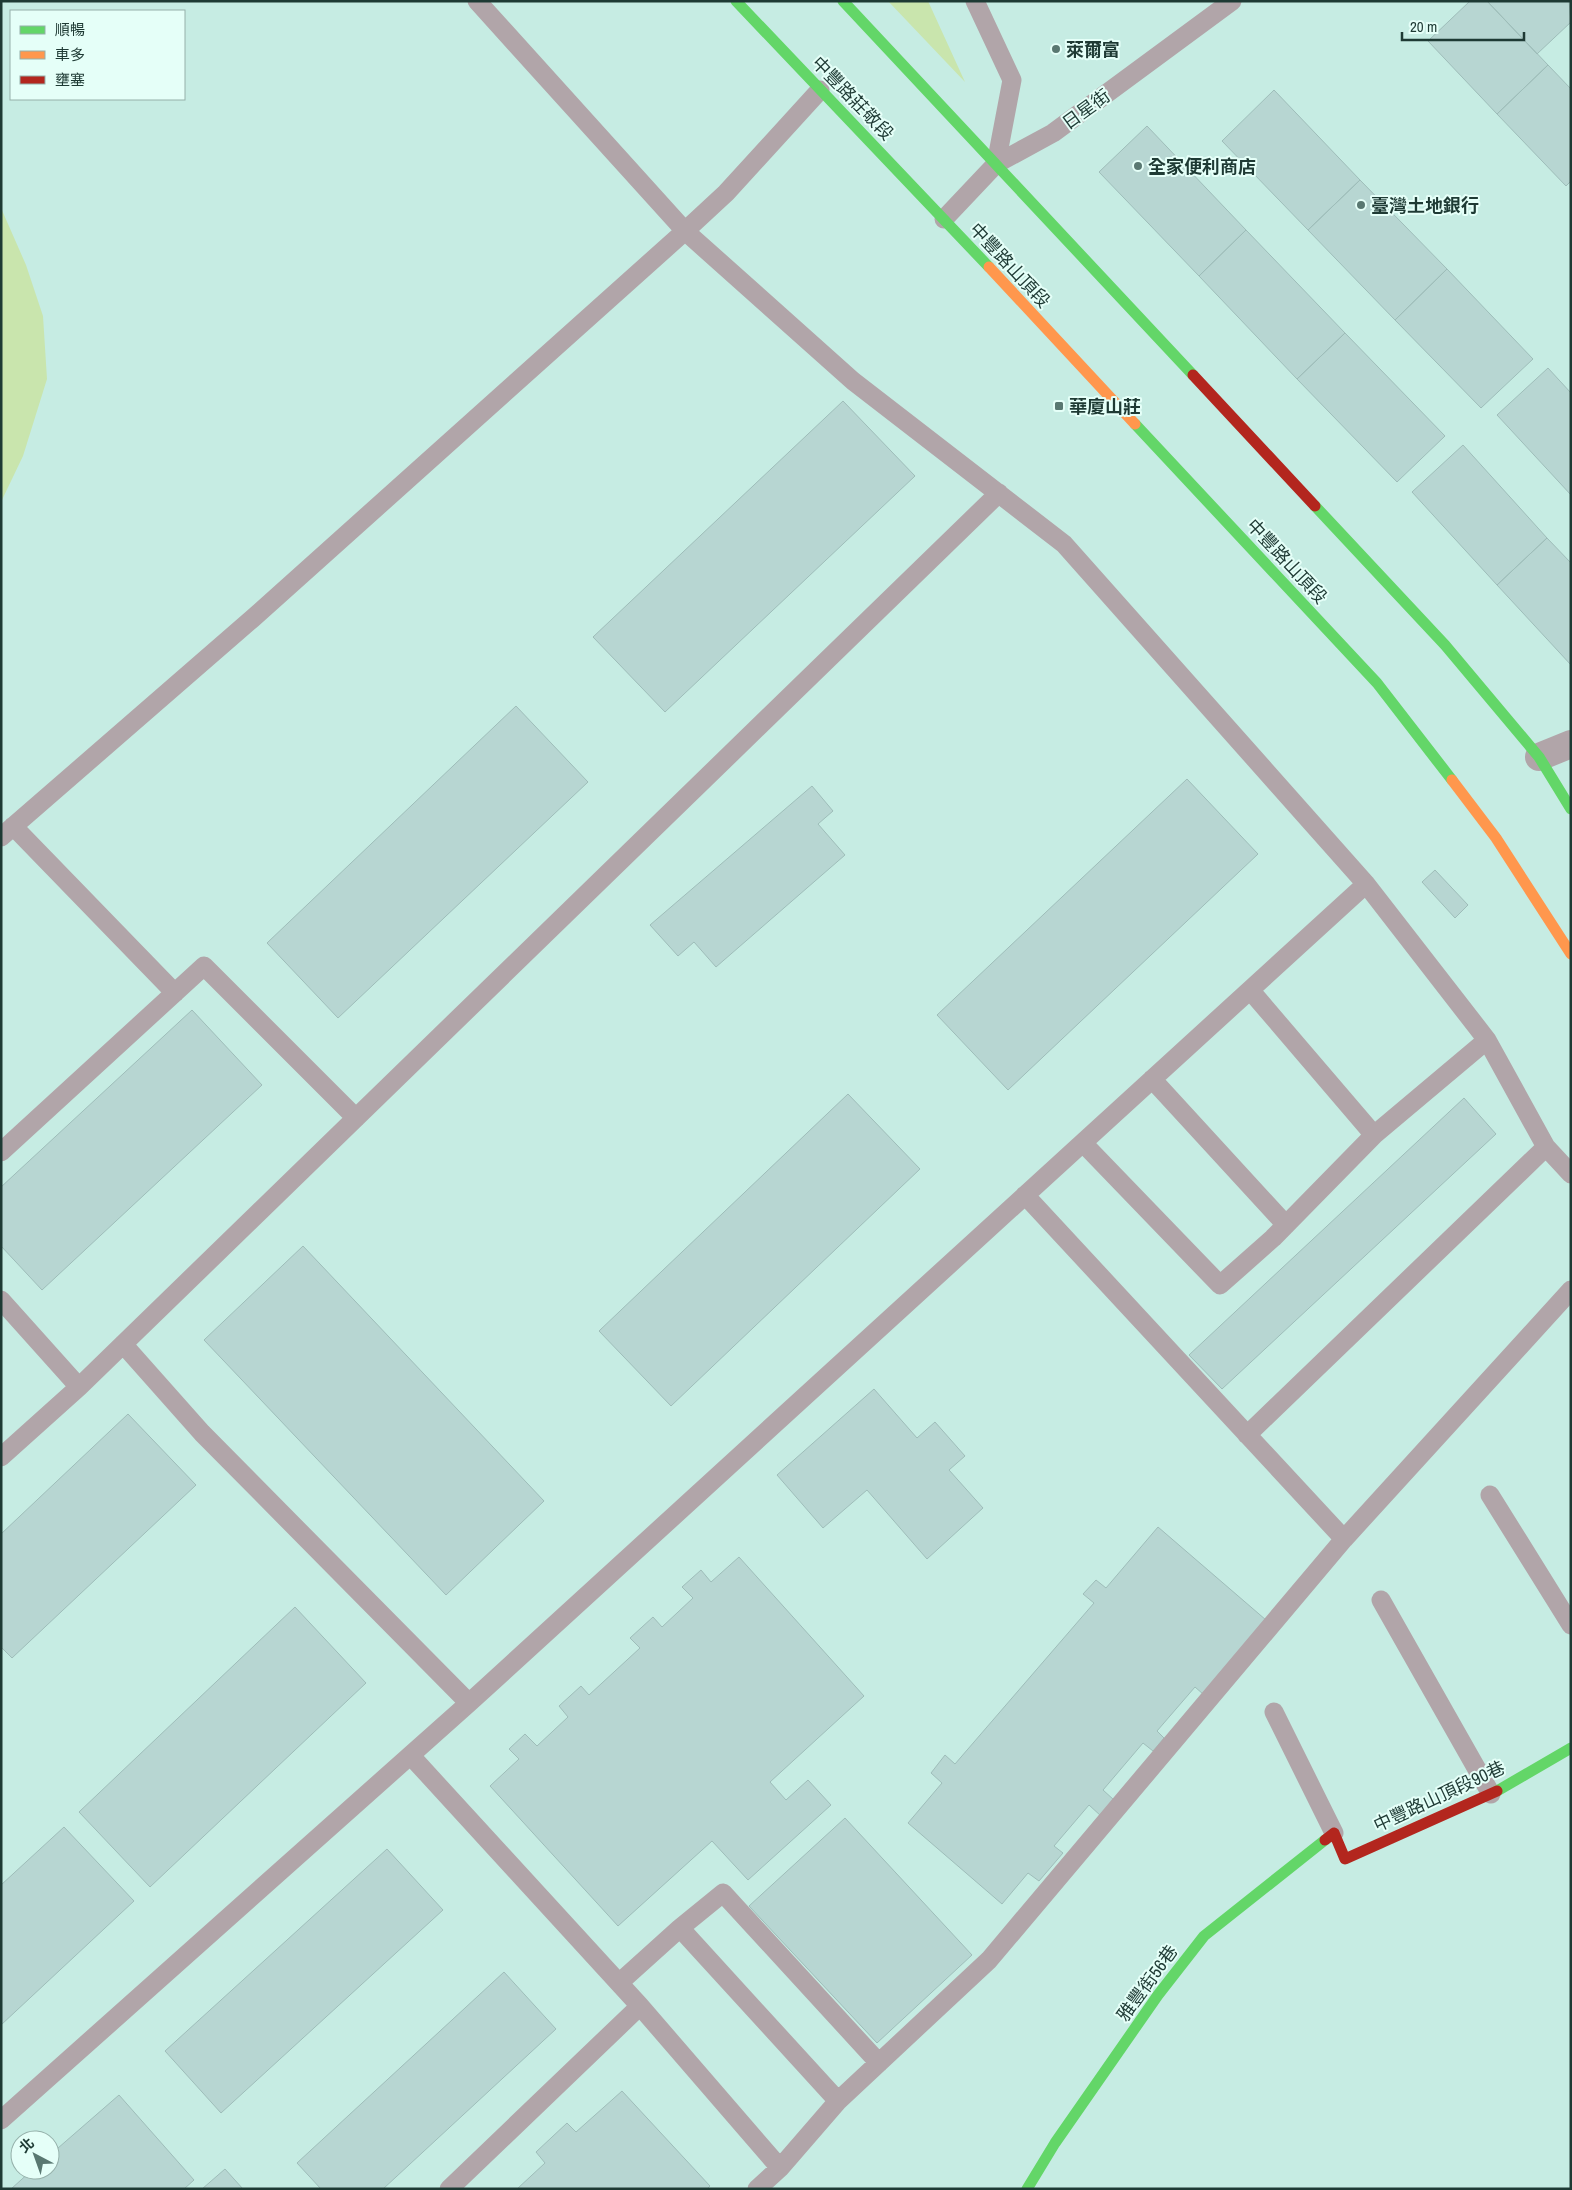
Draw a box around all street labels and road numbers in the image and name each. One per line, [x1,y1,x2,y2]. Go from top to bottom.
street label: 中豐路莊敬段 [806,50,900,146]
street label: 日星街 [1057,83,1115,135]
street label: 中豐路山頂段 [964,217,1056,313]
street label: 中豐路山頂段 [1241,513,1333,609]
street label: 中豐路山頂段90巷 [1369,1755,1509,1837]
street label: 雅豐街56巷 [1111,1940,1183,2026]

